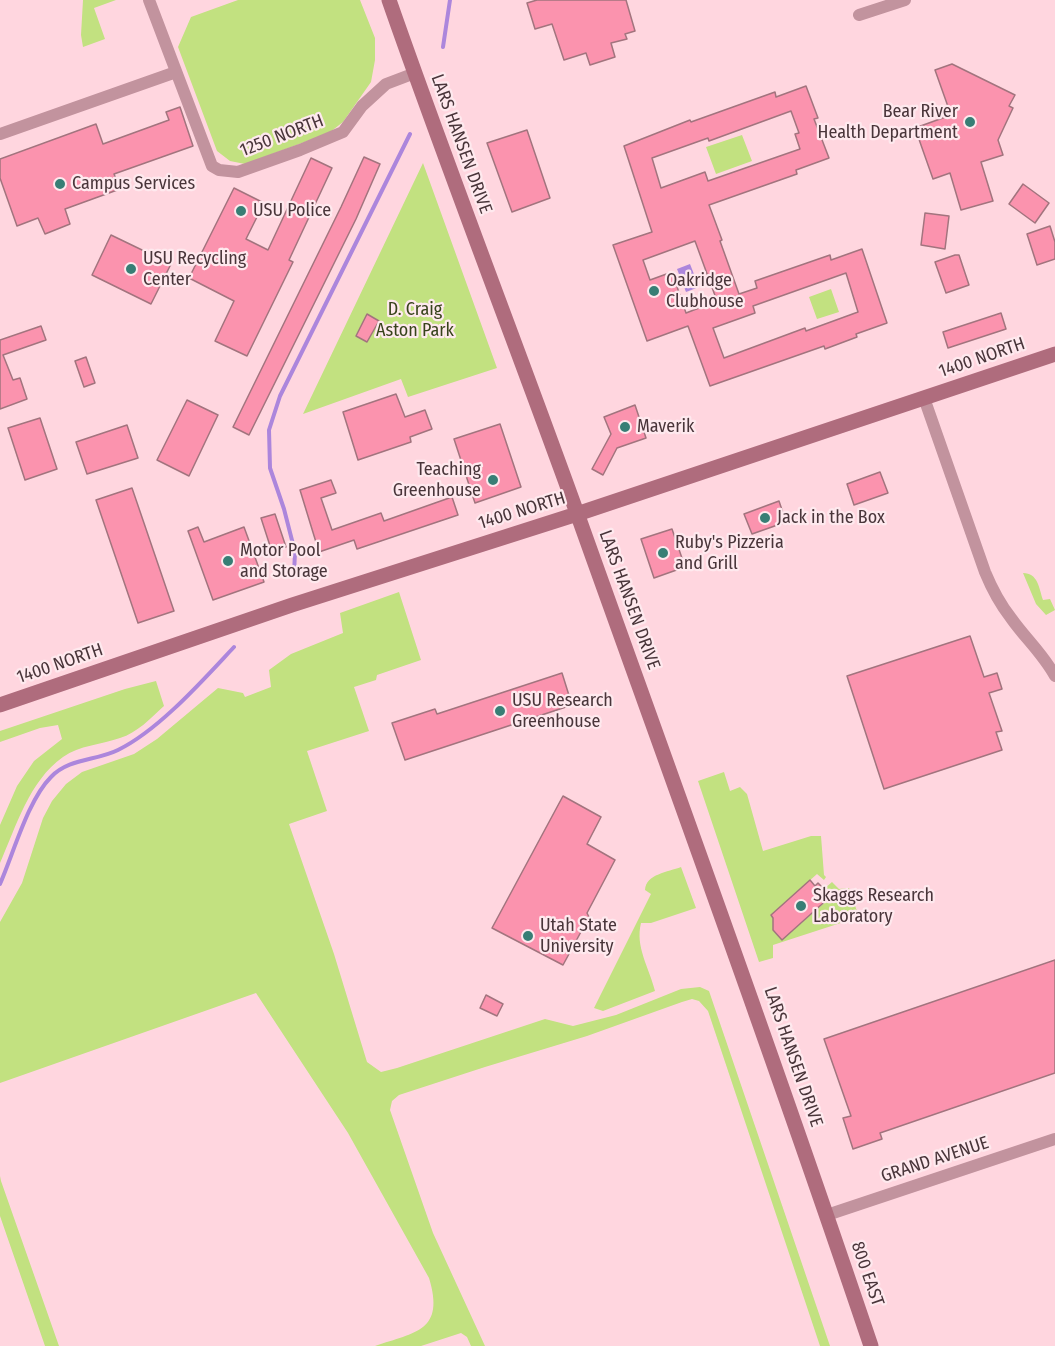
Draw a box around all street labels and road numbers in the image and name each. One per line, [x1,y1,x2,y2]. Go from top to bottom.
street label: LARS HANSEN DRIVE [426,71,496,217]
street label: 1250 NORTH [237,110,327,162]
street label: 1400 NORTH [936,333,1028,383]
street label: 1400 NORTH [476,488,568,534]
street label: LARS HANSEN DRIVE [594,527,664,673]
street label: 1400 NORTH [14,639,106,689]
street label: LARS HANSEN DRIVE [759,984,827,1130]
street label: GRAND AVENUE [878,1132,992,1188]
street label: 800 EAST [846,1239,888,1309]

